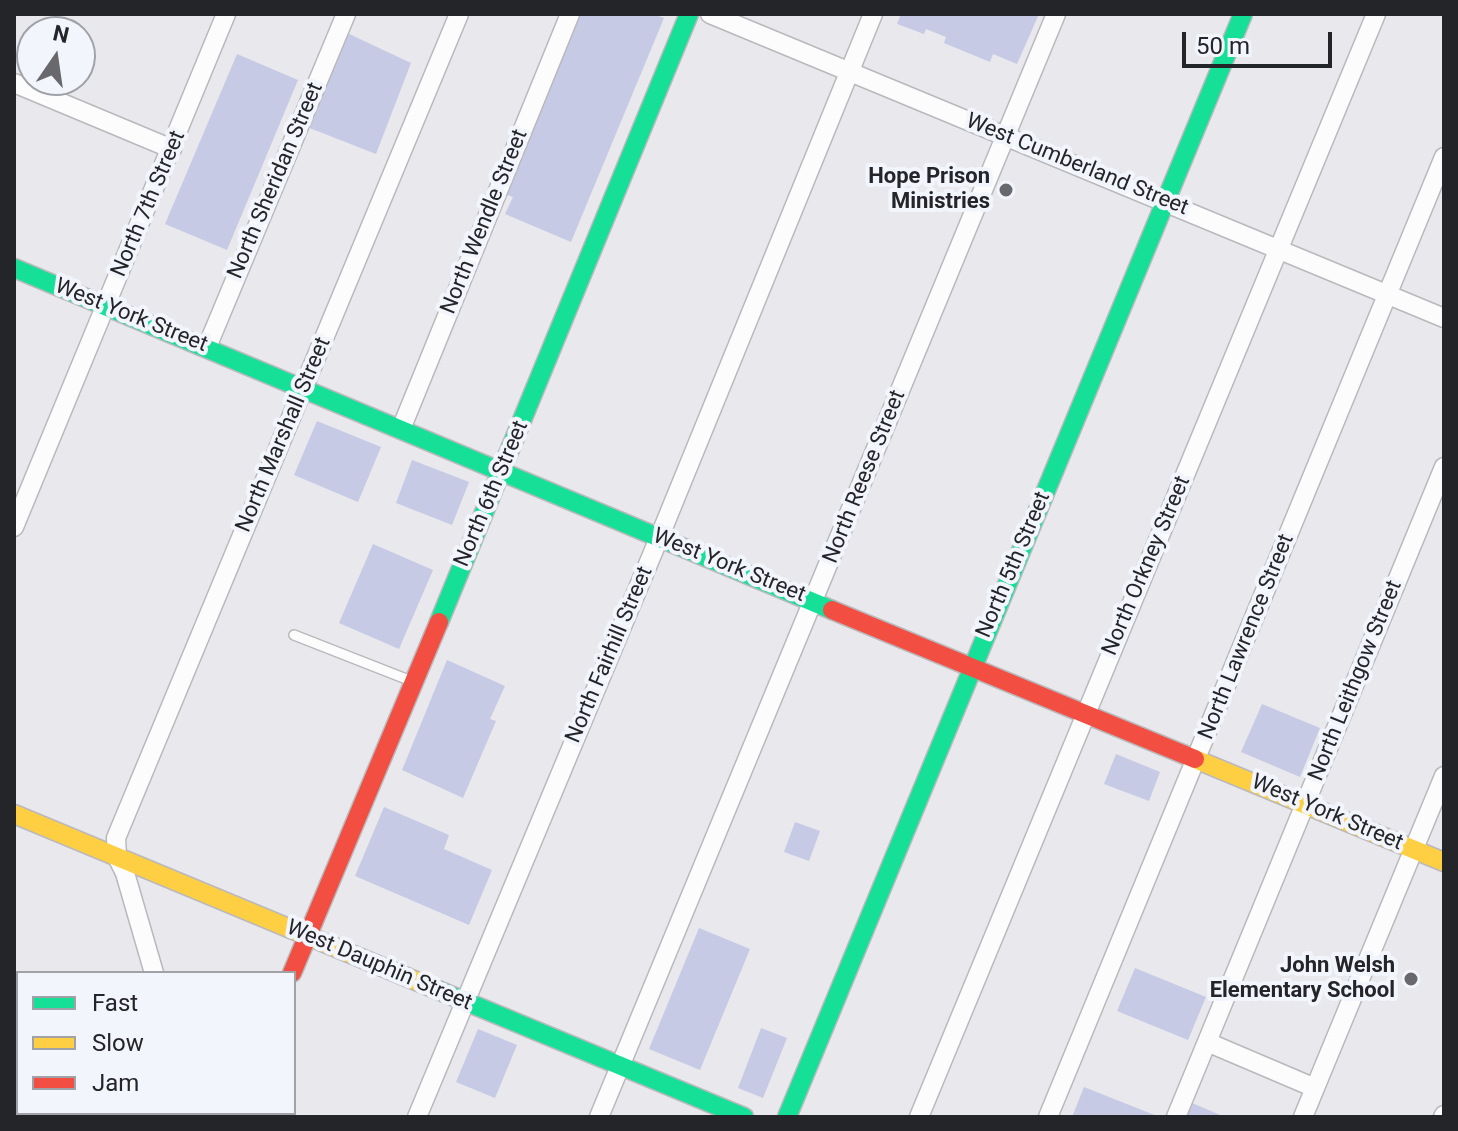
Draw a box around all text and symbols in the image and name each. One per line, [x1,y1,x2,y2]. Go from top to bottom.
north arrow [16,16,96,96]
scale bar [1186,16,1336,66]
text: N [51,20,71,48]
text: 50 m [1196,32,1250,60]
street label: North Sheridan Street [223,79,329,283]
street label: West Cumberland Street [962,108,1192,222]
street label: North Wendle Street [436,126,534,318]
street label: North 7th Street [106,127,192,281]
place label: Hope Prison Ministries [868,164,990,216]
marker: Hope Prison Ministries [997,181,1015,199]
street label: West York Street [51,273,211,359]
street label: North Marshall Street [231,334,337,536]
street label: North Reese Street [818,387,912,567]
street label: North 6th Street [449,417,535,571]
street label: North Orkney Street [1097,472,1197,660]
street label: North 5th Street [971,488,1057,642]
street label: West York Street [649,523,809,609]
street label: North Lawrence Street [1194,530,1300,744]
street label: North Fairhill Street [561,563,659,747]
street label: North Leithgow Street [1304,577,1408,785]
street label: West York Street [1247,769,1407,857]
street label: West Dauphin Street [282,915,476,1017]
place label: John Welsh Elementary School [1210,953,1395,1004]
marker: John Welsh Elementary School [1402,970,1420,988]
legend [16,971,296,1115]
text: Fast [92,989,138,1017]
text: Slow [92,1029,144,1057]
text: Jam [92,1069,139,1097]

